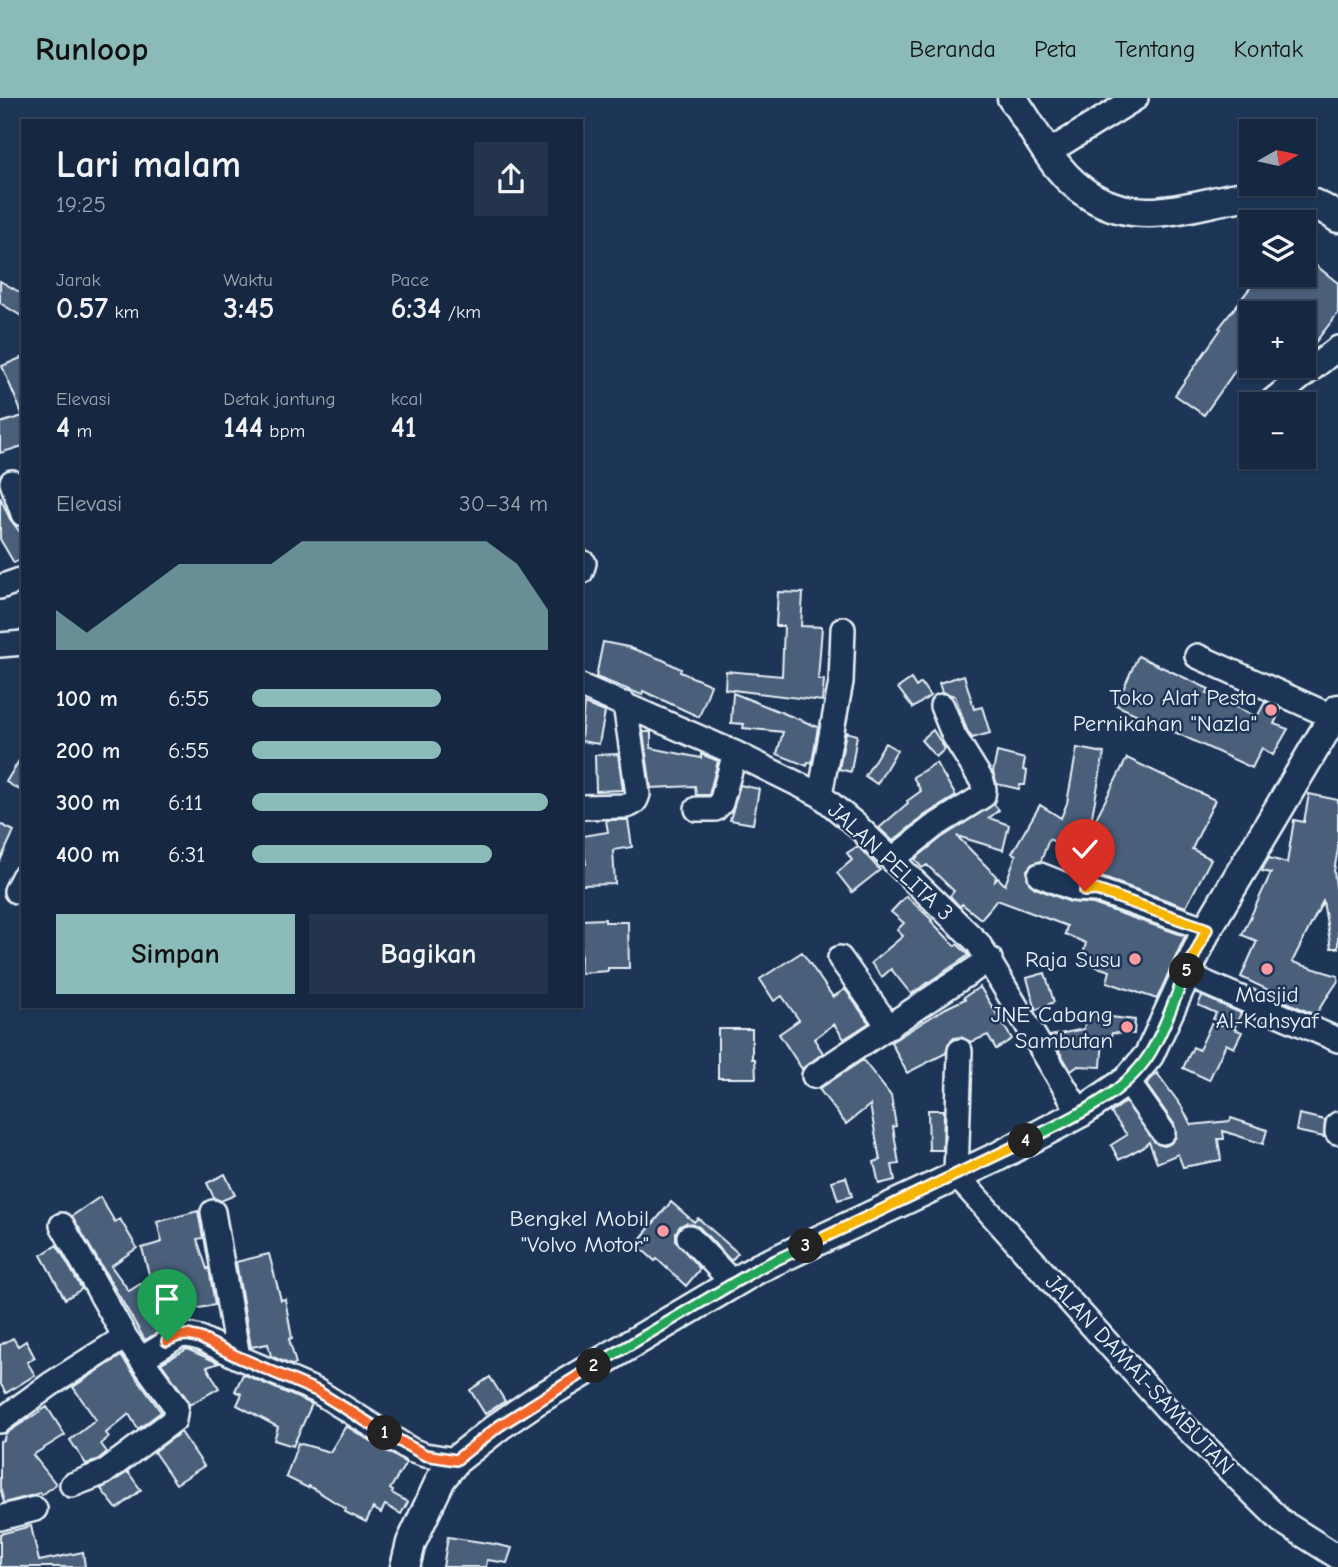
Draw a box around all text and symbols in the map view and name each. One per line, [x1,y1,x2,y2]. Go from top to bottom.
text: Runloop [35,30,148,68]
text: Beranda [909,35,996,63]
text: Peta [1034,35,1077,63]
text: Tentang [1115,35,1195,63]
text: Kontak [1233,35,1303,63]
north arrow [1239,119,1316,196]
map controls [1239,119,1316,469]
button: share [474,142,548,216]
text: Lari malam [56,143,241,187]
text: 19:25 [56,191,106,218]
button: layers [1239,210,1316,287]
text: Jarak [56,269,101,291]
text: Waktu [223,269,273,291]
text: Pace [391,269,429,291]
text: 0.57 [56,291,108,326]
text: 3:45 [223,291,274,326]
text: 6:34 [391,291,441,326]
text: km [108,301,139,323]
text: /km [441,301,481,323]
button: + [1239,301,1316,378]
text: Elevasi [56,388,111,410]
text: Detak jantung [223,388,336,410]
text: kcal [391,388,423,410]
button: − [1239,392,1316,469]
text: 4 [56,410,70,445]
text: 144 [223,410,263,445]
text: 41 [391,410,417,445]
text: m [70,420,92,442]
text: bpm [263,420,305,442]
text: Elevasi [56,490,122,517]
text: 30–34 m [459,490,548,517]
place label: Toko Alat Pesta Pernikahan "Nazla" [1073,684,1257,737]
text: 100 m [56,685,118,712]
text: 6:55 [168,685,210,712]
marker: Toko Alat Pesta Pernikahan "Nazla" [1263,702,1279,718]
text: 200 m [56,737,120,764]
text: 6:55 [168,737,210,764]
text: 300 m [56,789,120,816]
text: 6:11 [168,789,203,816]
street label: JALAN PELITA 3 [822,796,959,926]
pin [1055,819,1115,891]
icon: check [1066,830,1104,868]
text: 400 m [56,841,120,868]
text: 6:31 [168,841,205,868]
button: Simpan [56,914,295,994]
button: Bagikan [309,914,548,994]
place label: Raja Susu [1025,946,1121,973]
marker: Raja Susu [1127,951,1143,967]
pin: 5 [1170,954,1204,988]
text: 5 [1181,959,1192,981]
marker: Masjid Al-Kahsyaf [1259,961,1275,977]
place label: Masjid Al-Kahsyaf [1216,981,1320,1034]
place label: JNE Cabang Sambutan [991,1001,1113,1054]
marker: JNE Cabang Sambutan [1119,1019,1135,1035]
pin: 4 [1009,1124,1044,1158]
text: 4 [1021,1129,1030,1151]
place label: Bengkel Mobil "Volvo Motor" [509,1205,649,1258]
marker: Bengkel Mobil "Volvo Motor" [655,1223,671,1239]
pin: 3 [788,1228,824,1264]
text: 3 [801,1234,810,1256]
pin [137,1269,197,1341]
street label: JALAN DAMAI-SAMBUTAN [1040,1269,1240,1480]
icon: arrive [148,1280,186,1318]
pin: 2 [576,1348,612,1384]
text: 2 [589,1354,598,1376]
pin: 1 [368,1416,402,1450]
text: 1 [381,1421,388,1443]

